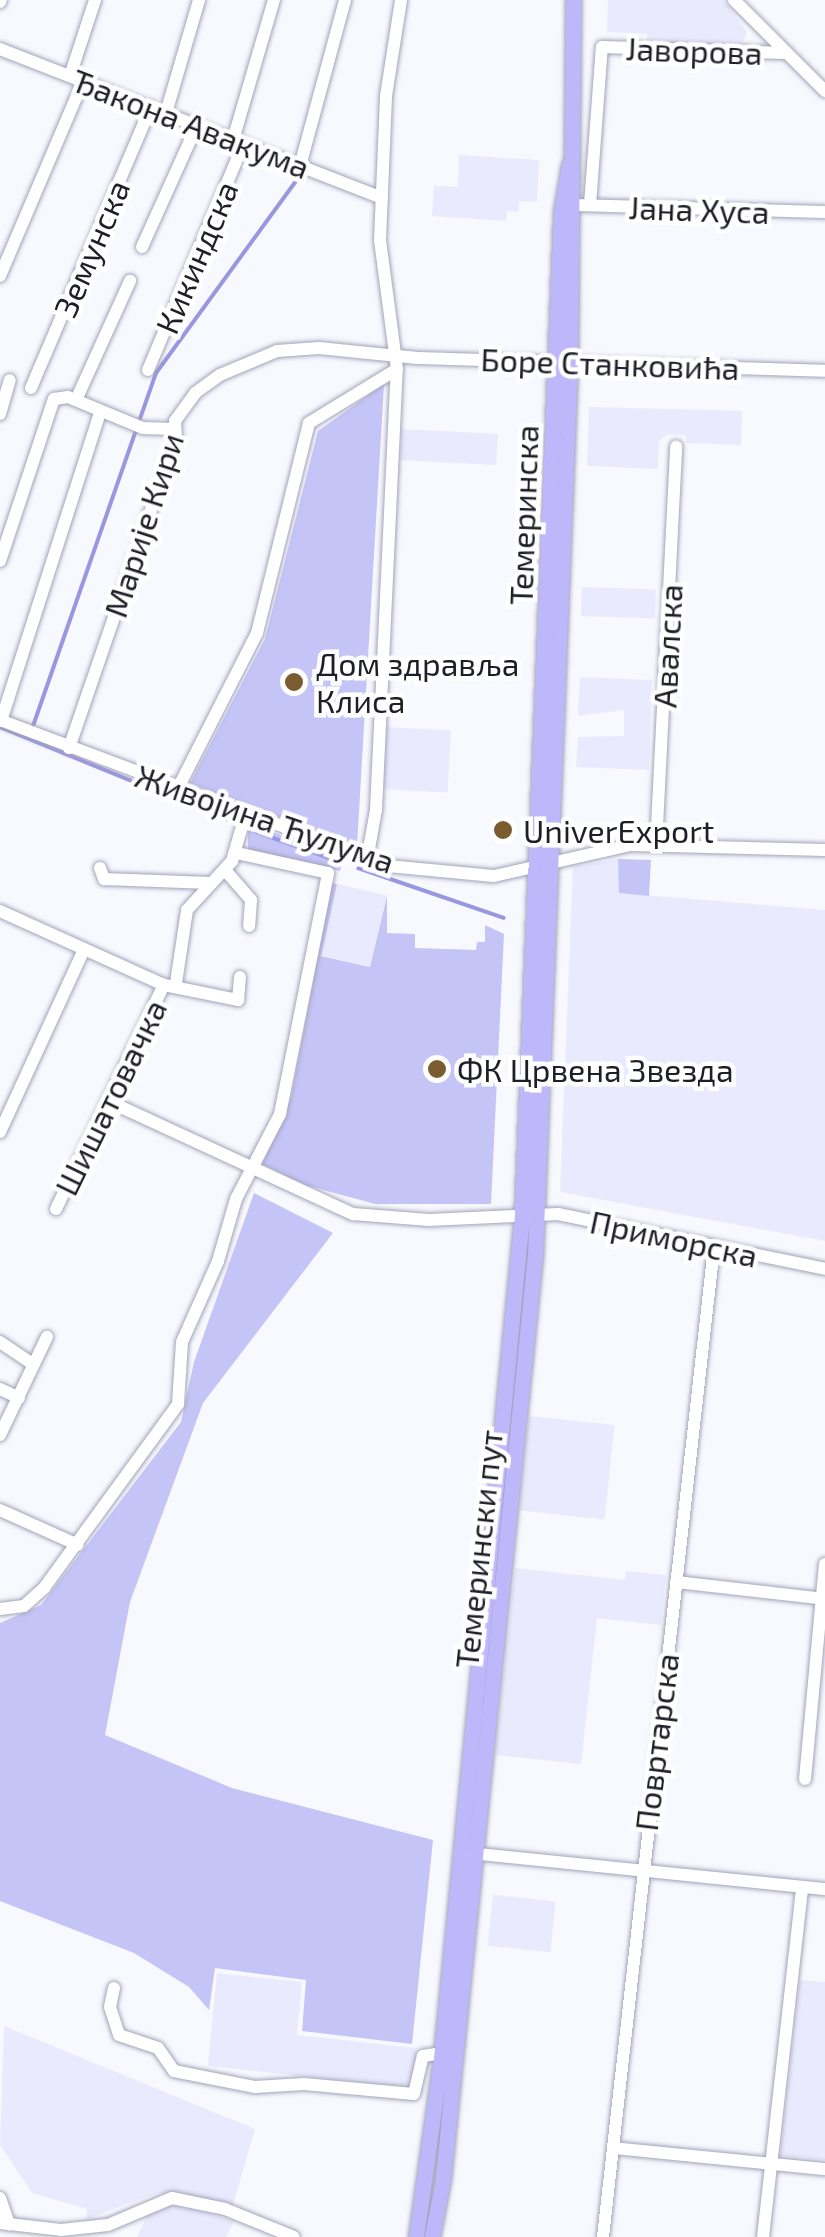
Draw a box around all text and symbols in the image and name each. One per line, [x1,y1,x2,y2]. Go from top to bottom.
street label: Јаворова [625,28,763,72]
street label: Ђакона Авакума [67,60,315,186]
street label: Земунска [45,174,137,322]
street label: Кикиндска [147,175,245,339]
street label: Јана Хуса [628,187,770,231]
street label: Боре Станковића [480,339,740,387]
street label: Темеринска [501,424,545,606]
street label: Марије Кири [95,428,191,622]
street label: Авалска [645,583,689,709]
place label: Дом здравља Клиса [316,645,519,720]
marker: Дом здравља Клиса [281,669,307,695]
street label: Живојина Ћулума [130,756,400,880]
place label: UniverExport [523,811,714,849]
marker: UniverExport [492,819,514,841]
street label: Шишатовачка [46,993,174,1201]
place label: ФК Црвена Звезда [457,1050,734,1088]
marker: ФК Црвена Звезда [426,1058,448,1080]
street label: Приморска [587,1202,761,1274]
street label: Темерински пут [446,1428,510,1670]
street label: Повртарска [626,1651,686,1833]

